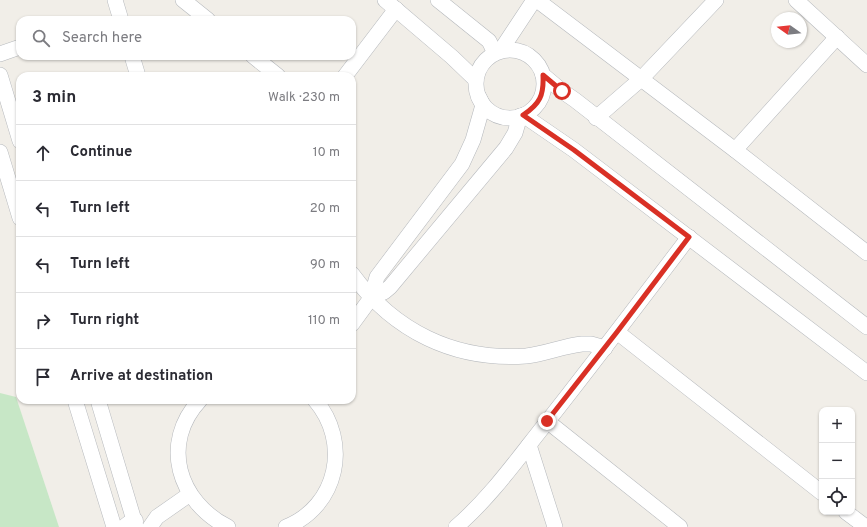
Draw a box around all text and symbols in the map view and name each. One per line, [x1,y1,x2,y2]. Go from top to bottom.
north arrow [771,12,807,48]
search box [16,16,356,60]
icon: search [30,27,52,49]
text: Search here [62,29,142,48]
route start [553,82,571,100]
text: 3 min [32,87,76,109]
text: Walk · 230 m [268,90,340,106]
icon: ahead [32,142,54,164]
text: Continue [70,143,132,162]
text: 10 m [313,145,340,161]
icon: left [32,198,54,220]
text: Turn left [70,199,130,218]
text: 20 m [310,201,340,217]
icon: left [32,254,54,276]
text: Turn left [70,255,130,274]
text: 90 m [310,257,340,273]
icon: right [32,310,54,332]
text: Turn right [70,311,139,330]
text: 110 m [308,313,340,329]
icon: arrive [32,366,54,388]
text: Arrive at destination [70,367,213,386]
map controls [819,407,855,515]
button: + [819,407,855,443]
route end [538,412,556,430]
button: − [819,443,855,479]
button: locate [819,479,855,515]

